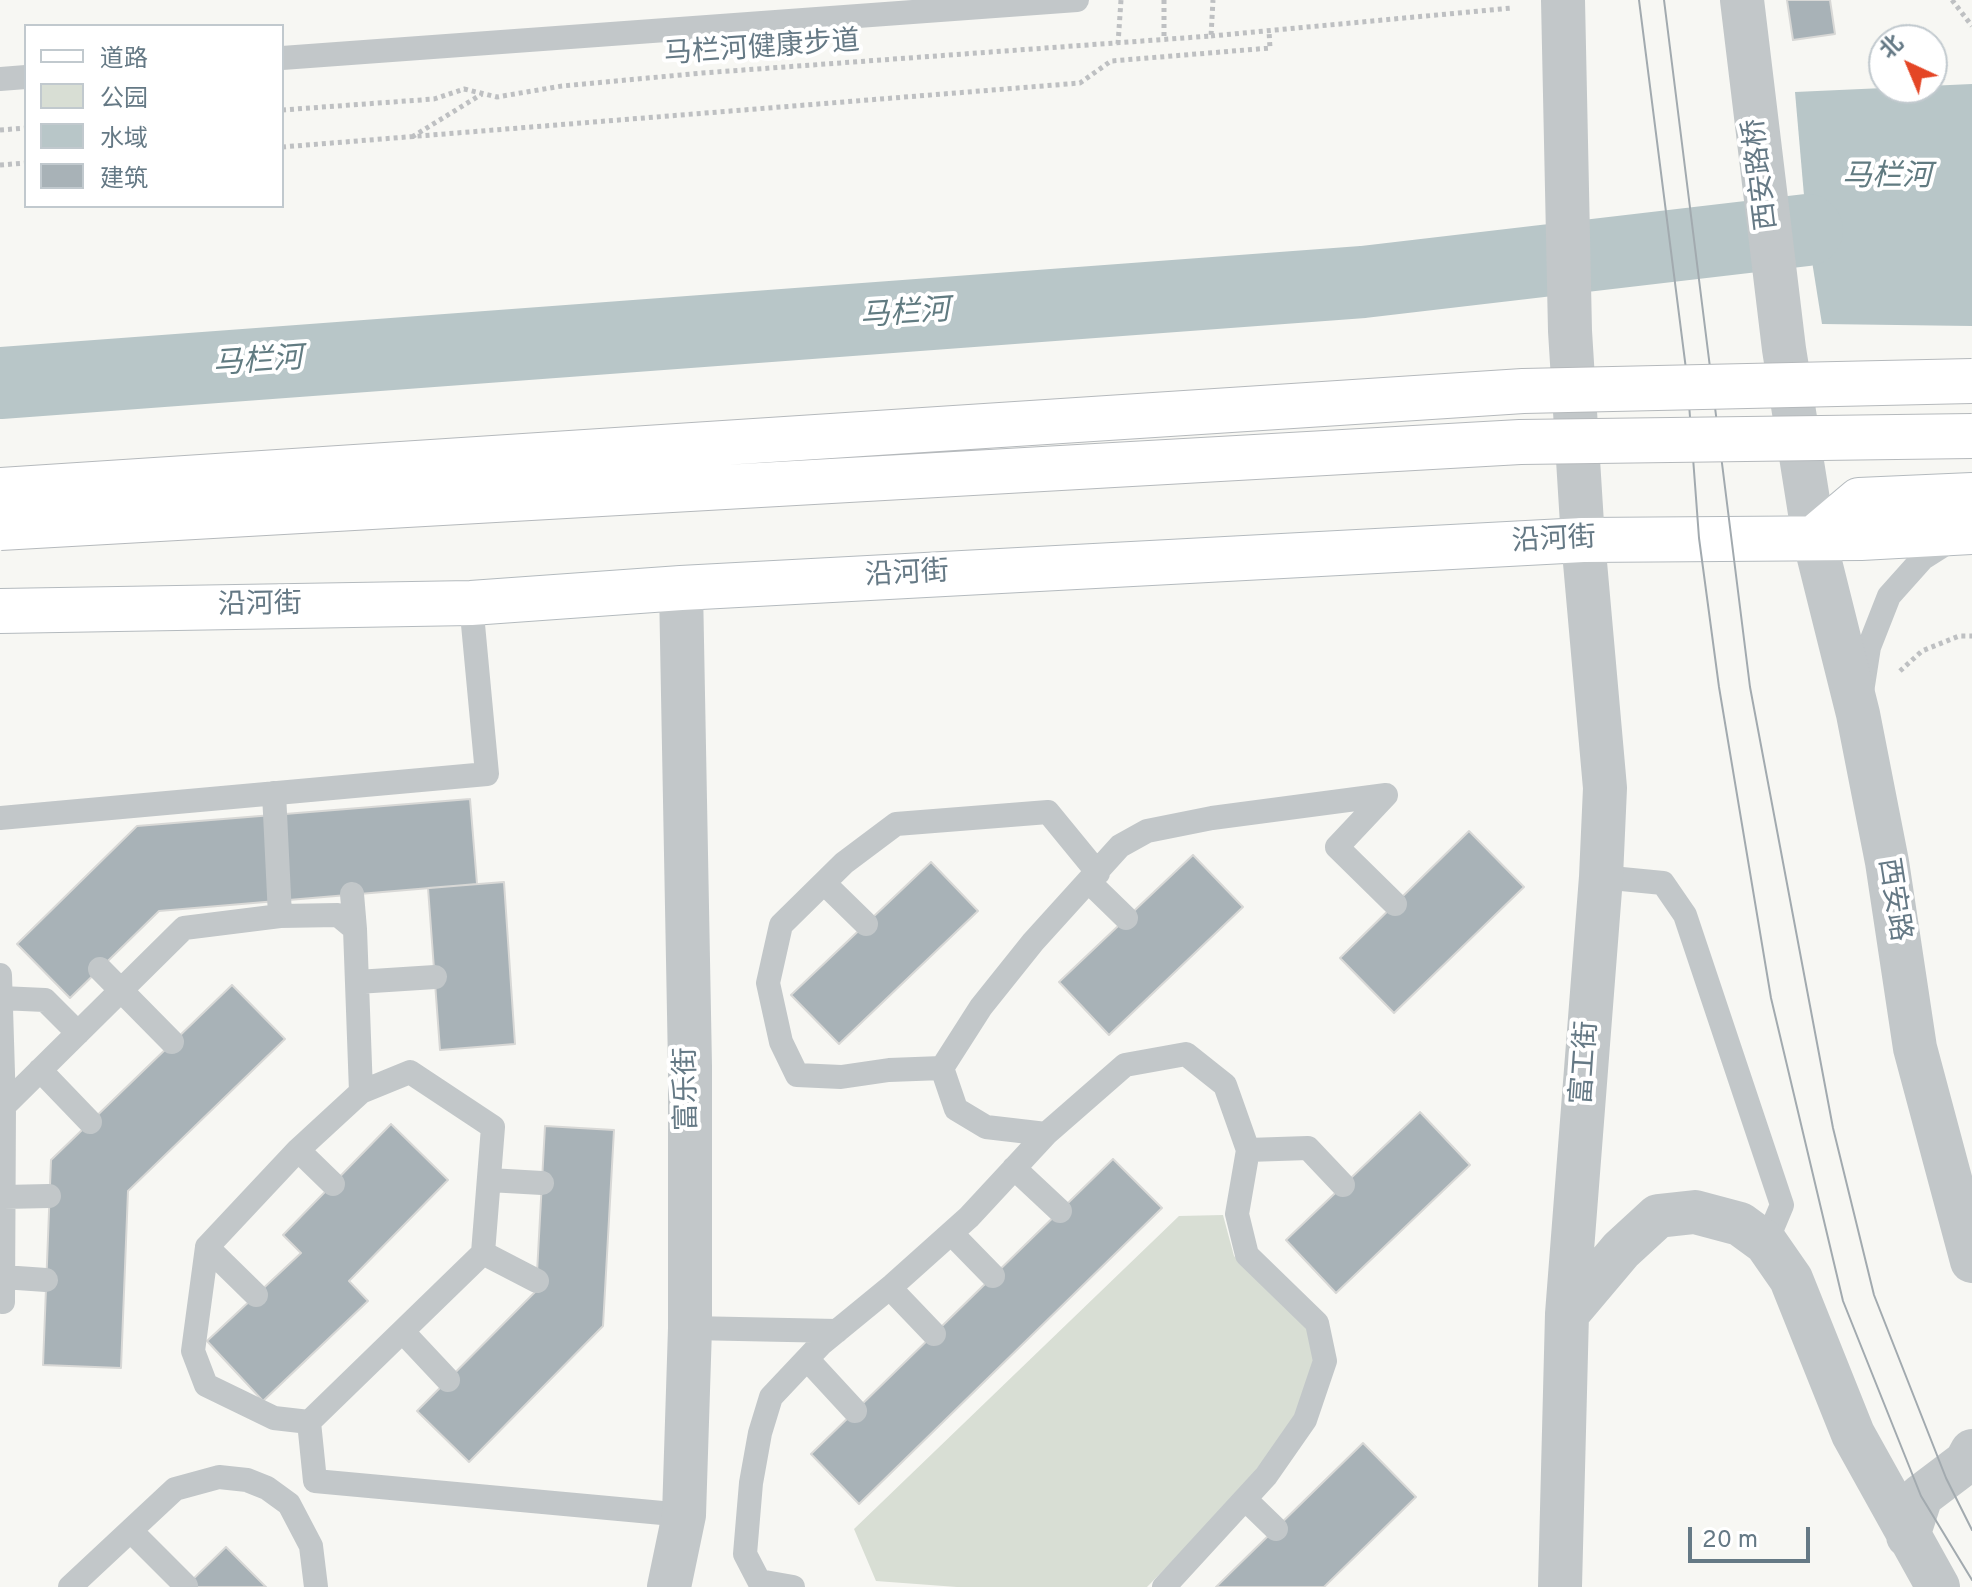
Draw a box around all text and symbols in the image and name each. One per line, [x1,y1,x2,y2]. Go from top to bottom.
legend [24,24,284,208]
north arrow [1868,24,1948,104]
street label: 马栏河健康步道 [663,26,861,74]
text: 北 [1875,30,1910,65]
text: 道路 [100,45,148,75]
text: 公园 [100,85,148,115]
street label: 西安路桥 [1740,116,1786,232]
text: 水域 [100,125,148,155]
water label: 马栏河 [1842,161,1932,197]
text: 建筑 [100,165,148,195]
water label: 马栏河 [859,295,951,337]
water label: 马栏河 [212,343,304,385]
street label: 沿河街 [1511,523,1597,561]
street label: 沿河街 [864,557,950,595]
street label: 沿河街 [218,589,302,625]
street label: 西安路 [1869,856,1915,944]
street label: 富工街 [1567,1020,1607,1106]
street label: 富乐街 [671,1047,707,1131]
scale bar [1692,1511,1814,1561]
text: 20 m [1702,1526,1758,1556]

